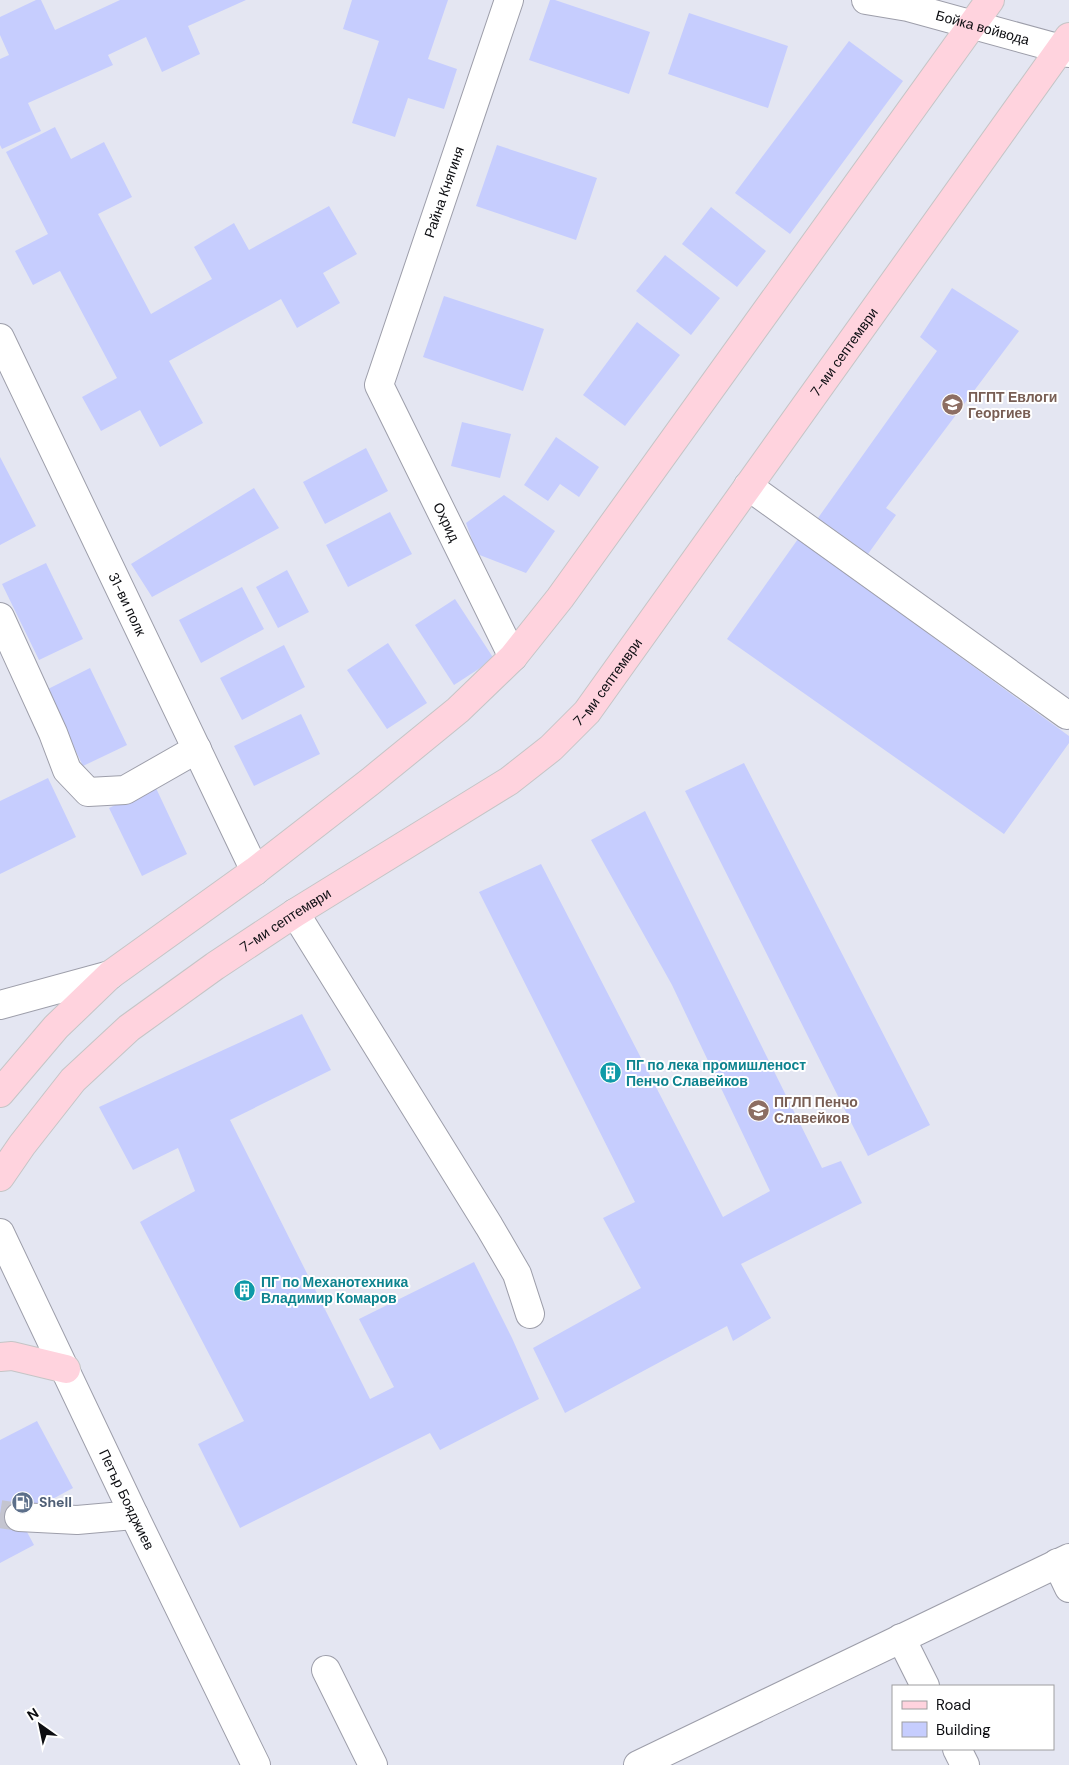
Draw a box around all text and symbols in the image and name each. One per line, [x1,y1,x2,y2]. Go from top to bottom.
street label: Бойка войвода [934,6,1032,49]
street label: Райна Княгиня [420,144,468,240]
street label: 7-ми септември [806,304,882,400]
place label: ПГПТ Евлоги Георгиев [968,388,1057,422]
school or university icon: ПГПТ Евлоги Георгиев [940,393,964,417]
street label: Охрид [429,499,464,545]
street label: 31-ви полк [104,569,151,640]
street label: 7-ми септември [569,634,646,730]
street label: 7-ми септември [236,884,334,956]
place label: ПГ по лека промишленост Пенчо Славейков [626,1056,806,1090]
building icon: ПГ по лека промишленост Пенчо Славейков [598,1061,622,1085]
place label: ПГЛП Пенчо Славейков [774,1093,858,1127]
school or university icon: ПГЛП Пенчо Славейков [746,1098,770,1122]
place label: ПГ по Механотехника Владимир Комаров [261,1273,408,1307]
building icon: ПГ по Механотехника Владимир Комаров [233,1278,257,1302]
street label: Петър Бояджиев [95,1446,159,1553]
fuel station icon: Shell [11,1490,35,1514]
place label: Shell [39,1493,72,1511]
legend [892,1685,1054,1750]
text: Road [936,1695,971,1715]
north arrow [15,1700,65,1750]
text: N [24,1704,42,1724]
text: Building [936,1720,991,1740]

